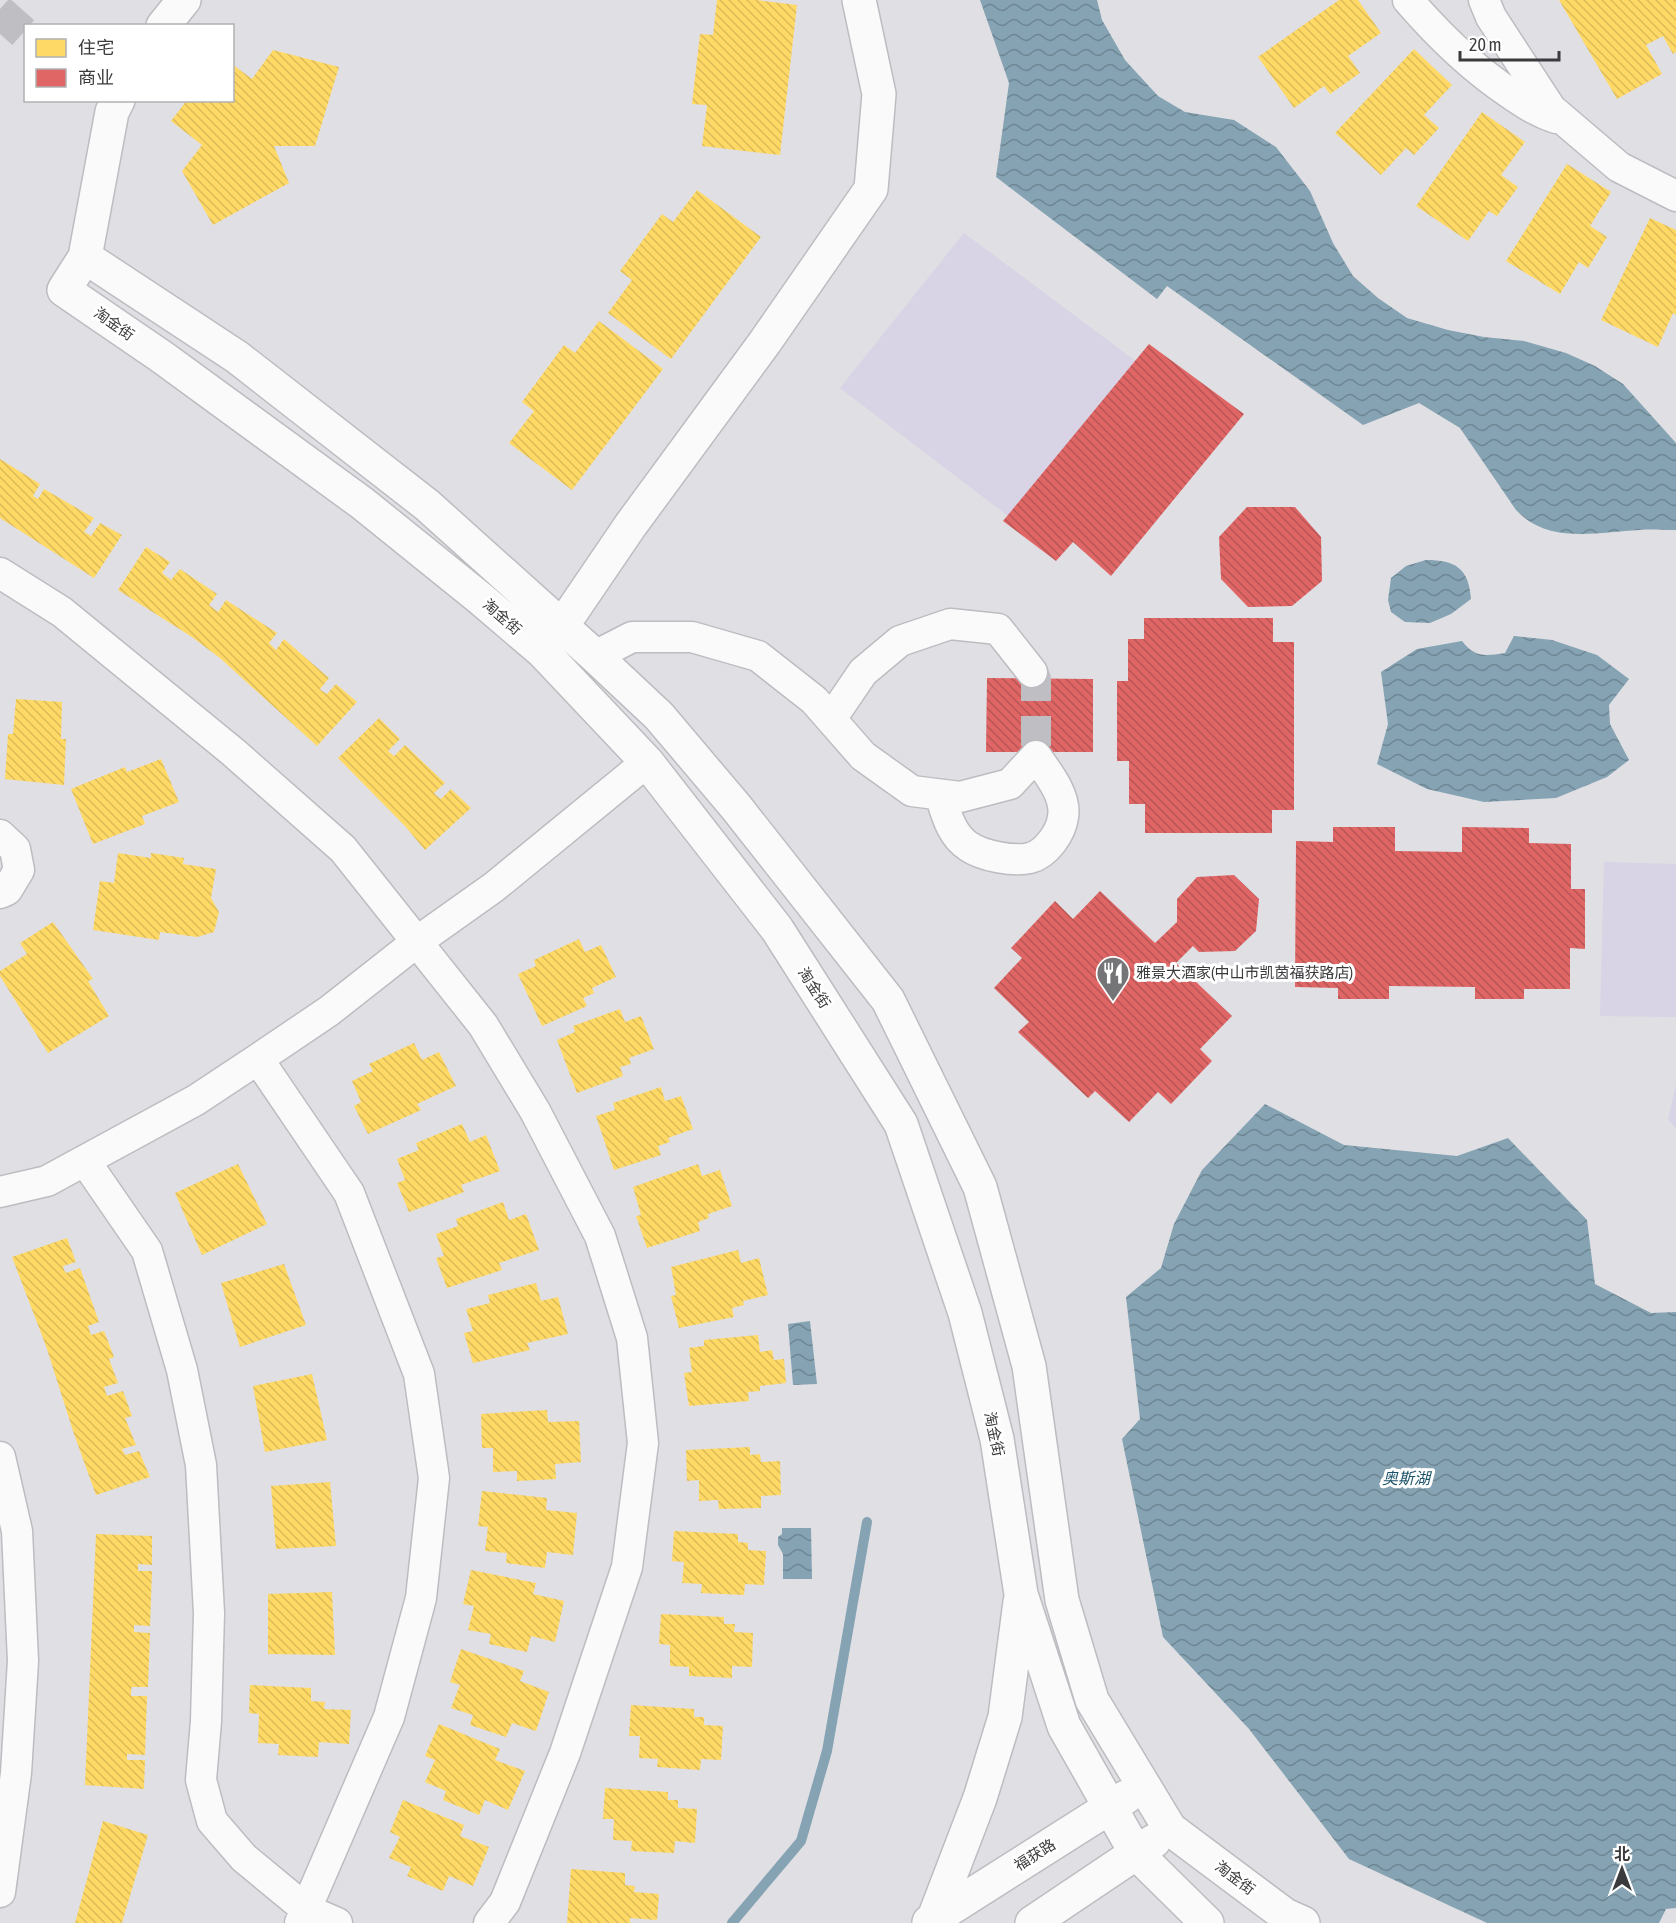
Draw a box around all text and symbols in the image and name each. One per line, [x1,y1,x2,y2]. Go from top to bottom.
legend [24,24,234,102]
scale bar [1460,24,1559,62]
text: 20 m [1469,34,1501,55]
text: 住宅 [78,37,114,58]
text: 商业 [78,67,114,88]
street label: 淘金街 [91,304,138,343]
street label: 淘金街 [480,595,525,638]
restaurant icon: 雅景大酒家(中山市凯茵福获路店) [1095,955,1131,1002]
street label: 淘金街 [795,964,834,1011]
place label: 雅景大酒家(中山市凯茵福获路店) [1136,964,1353,981]
street label: 淘金街 [981,1410,1007,1458]
water label: 奥斯湖 [1382,1469,1433,1487]
street label: 福获路 [1011,1835,1058,1874]
north arrow [1592,1839,1652,1899]
text: 北 [1614,1845,1630,1863]
street label: 淘金街 [1212,1857,1258,1898]

